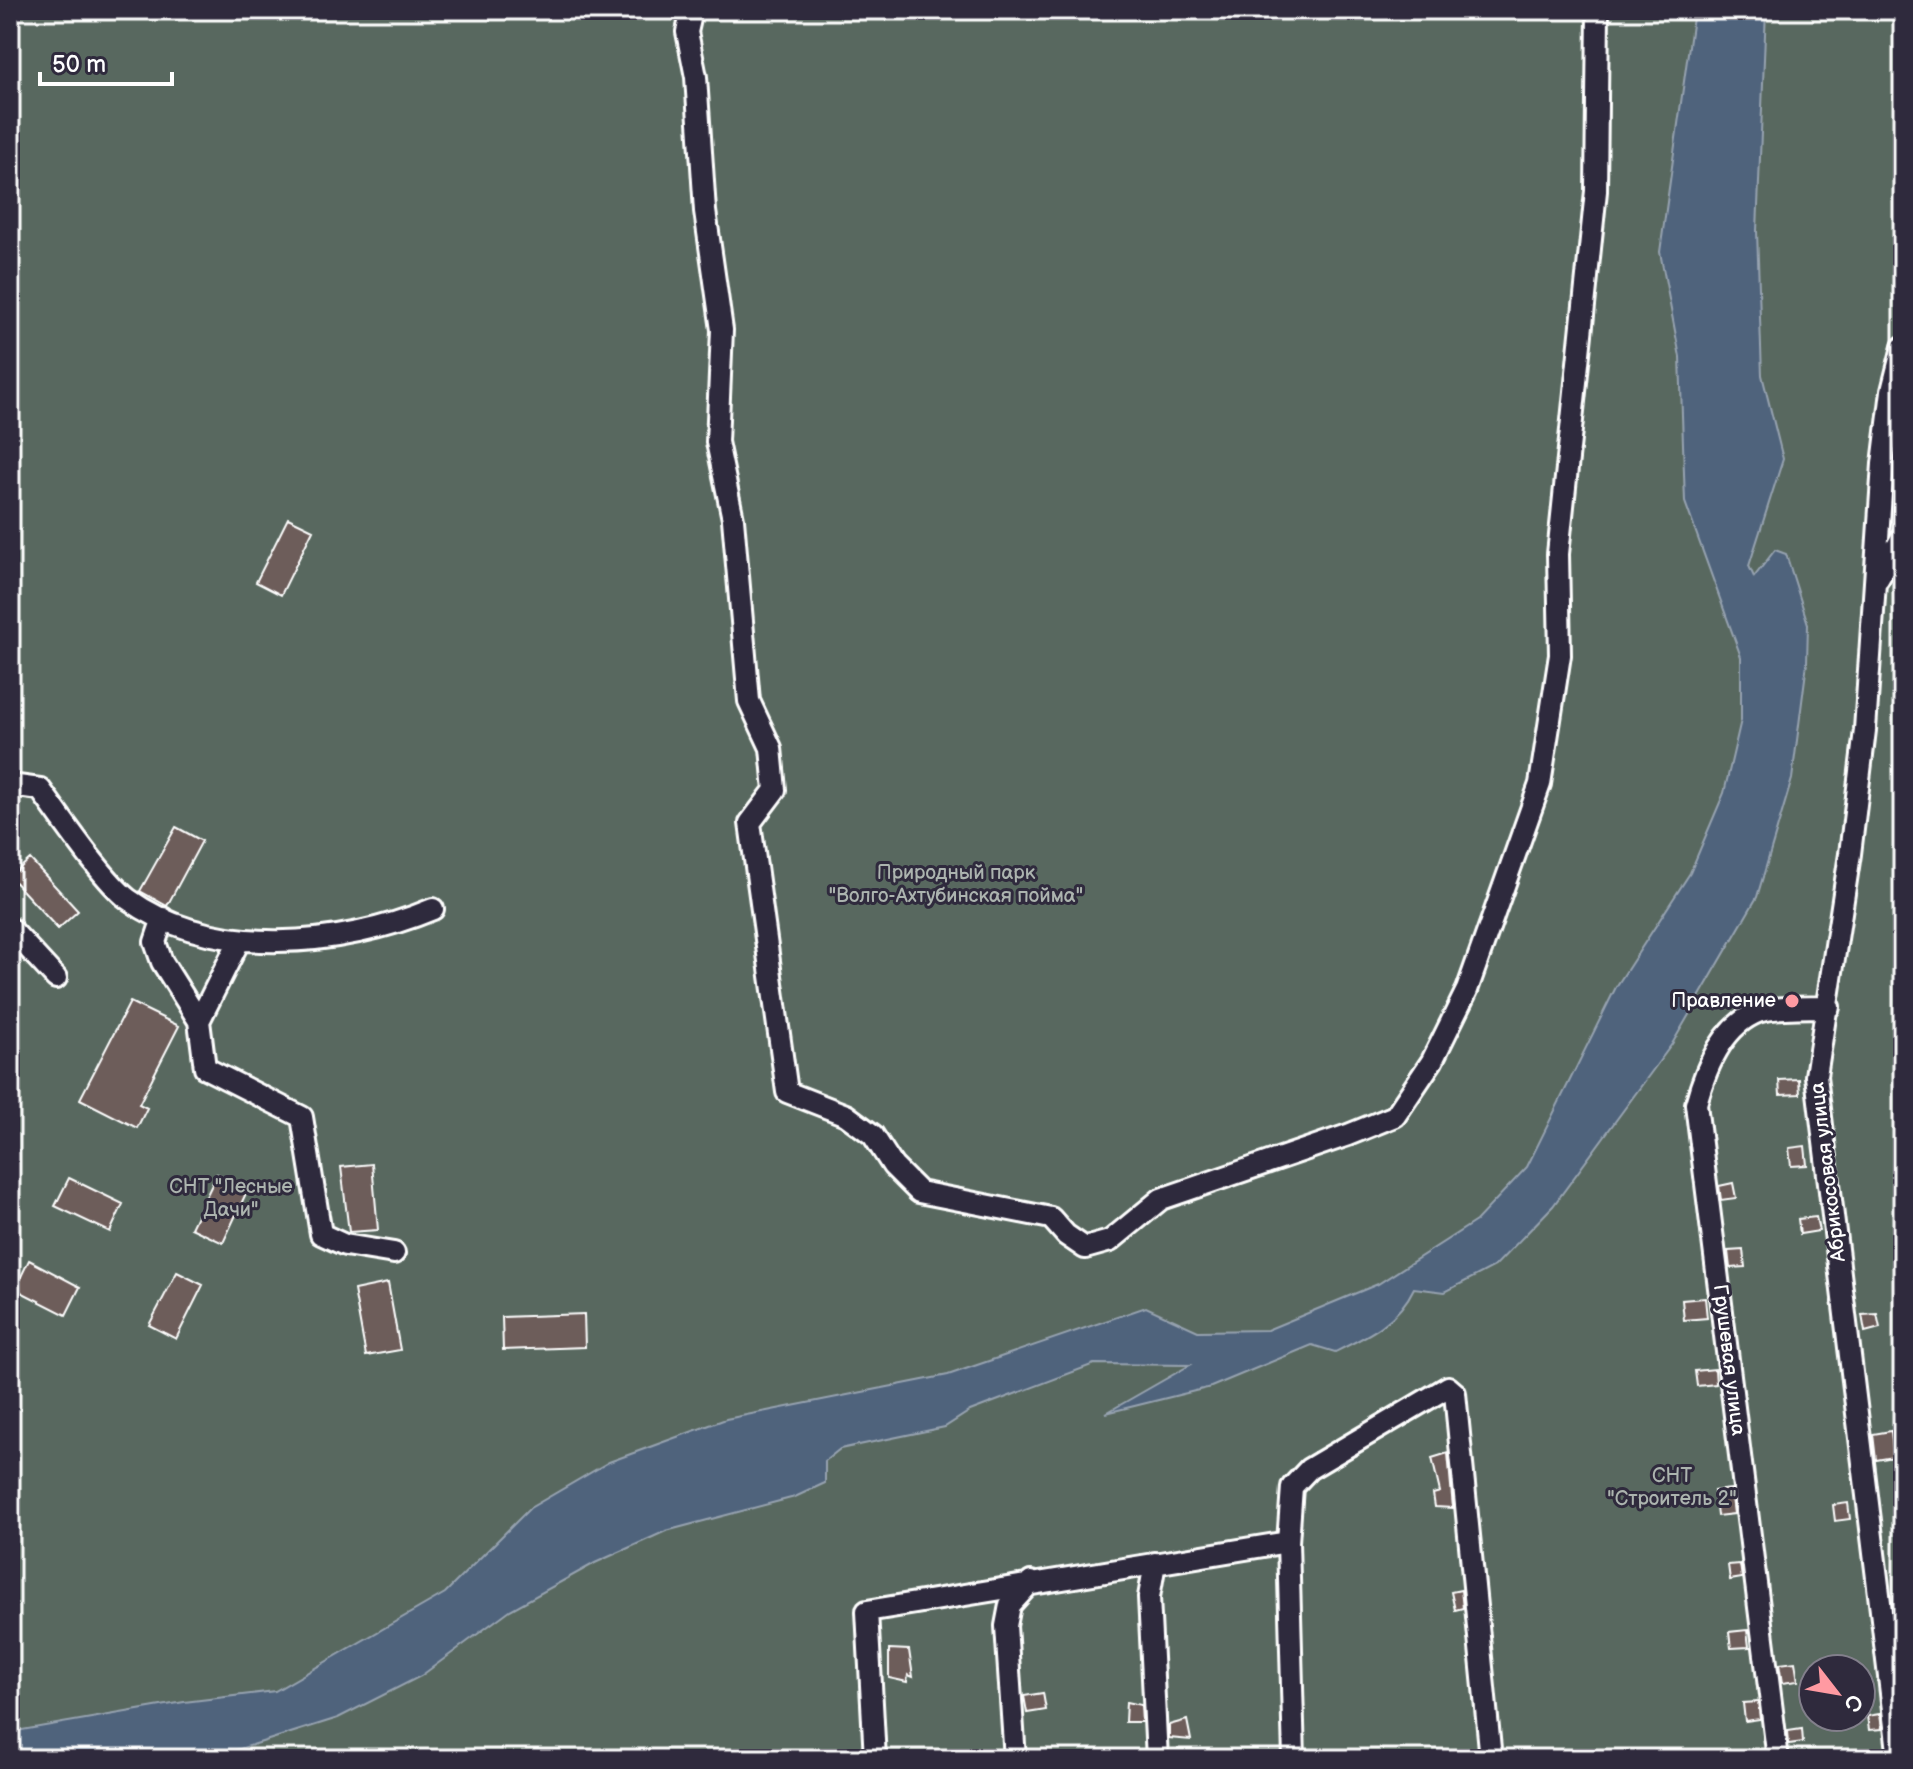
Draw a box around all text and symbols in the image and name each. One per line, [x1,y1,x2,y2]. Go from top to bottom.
scale bar [40,36,172,86]
text: 50 m [52,50,106,79]
park label: Природный парк "Волго-Ахтубинская пойма" [829,861,1083,908]
place label: Правление [1671,989,1776,1013]
marker: Правление [1783,992,1801,1010]
street label: Абрикосовая улица [1805,1081,1851,1264]
park label: СНТ "Лесные Дачи" [169,1175,293,1222]
street label: Грушевая улица [1708,1283,1750,1437]
park label: СНТ "Строитель 2" [1607,1464,1737,1511]
north arrow [1797,1653,1877,1733]
text: С [1837,1689,1868,1716]

